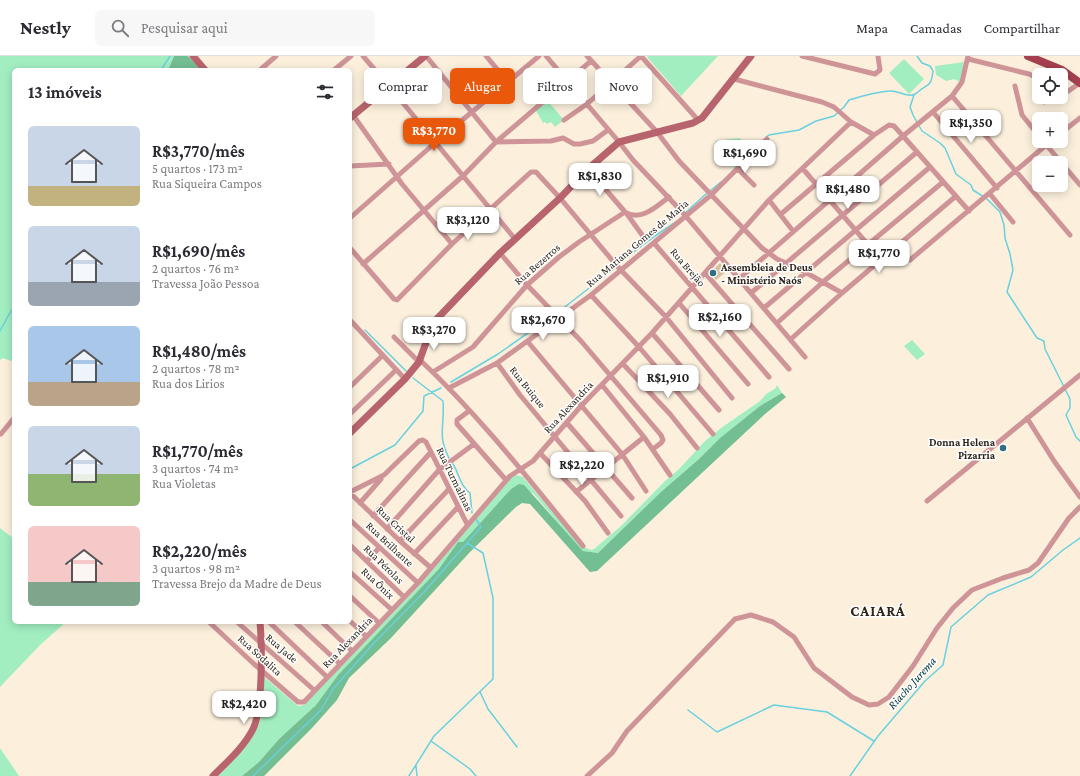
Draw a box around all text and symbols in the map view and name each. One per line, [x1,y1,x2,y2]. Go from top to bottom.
search box [95,10,375,46]
text: Nestly [20,17,71,38]
icon: search [109,17,131,39]
text: Pesquisar aqui [141,20,228,36]
text: Mapa [856,20,888,36]
text: Camadas [910,20,962,36]
text: Compartilhar [984,20,1060,36]
chip: Comprar [364,68,442,104]
chip: Alugar [450,68,515,104]
chip: Filtros [523,68,587,104]
chip: Novo [595,68,652,104]
map controls [1032,68,1068,192]
button: locate [1032,68,1068,104]
icon: filters [314,81,336,103]
text: 13 imóveis [28,83,102,102]
pin: R$1,350 [934,110,1008,144]
button: + [1032,112,1068,148]
text: R$1,350 [949,115,993,130]
pin: R$3,770 [397,118,471,152]
text: R$3,770 [412,123,456,138]
pin: R$1,690 [708,140,782,174]
icon: home [60,142,108,190]
text: R$3,770/mês [152,142,245,161]
text: R$1,690 [723,145,767,160]
button: − [1032,156,1068,192]
text: 5 quartos · 173 m² [152,161,243,176]
pin: R$1,830 [563,163,637,197]
text: R$1,830 [578,168,622,183]
text: Rua Siqueira Campos [152,176,262,191]
pin: R$1,480 [811,176,885,210]
text: R$1,480 [825,181,871,196]
street label: Rua Mariana Gomes de Maria [584,197,690,289]
pin: R$3,120 [431,207,505,241]
text: R$3,120 [446,212,490,227]
pin: R$1,770 [842,240,916,274]
street label: Rua Bezerros [512,241,562,287]
icon: home [60,242,108,290]
text: R$1,690/mês [152,242,245,261]
street label: Rua Brejão [667,245,708,290]
text: R$1,770 [858,245,900,260]
text: 2 quartos · 76 m² [152,261,239,276]
place label: Assembleia de Deus - Ministério Naós [720,261,813,286]
marker: Assembleia de Deus - Ministério Naós [708,268,718,278]
text: Travessa João Pessoa [152,276,260,291]
pin: R$2,160 [683,304,757,338]
pin: R$2,670 [506,307,580,341]
text: R$2,160 [698,309,742,324]
text: R$2,670 [520,312,566,327]
pin: R$3,270 [397,317,471,351]
text: R$3,270 [412,322,456,337]
icon: home [60,342,108,390]
text: R$1,480/mês [152,342,246,361]
text: 2 quartos · 78 m² [152,361,239,376]
street label: Rua Buique [507,364,548,411]
pin: R$1,910 [631,365,705,399]
text: R$1,910 [647,370,689,385]
text: Rua dos Lirios [152,376,225,391]
street label: Rua Alexandria [541,379,595,435]
place label: Donna Helena Pizarria [929,436,996,461]
icon: home [60,442,108,490]
text: R$1,770/mês [152,442,243,461]
marker: Donna Helena Pizarria [998,443,1008,453]
street label: Rua Turmalinas [434,445,476,513]
pin: R$2,220 [545,452,619,486]
text: R$2,220 [559,457,605,472]
text: 3 quartos · 74 m² [152,461,239,476]
text: Rua Violetas [152,476,216,491]
street label: Rua Cristal [374,503,418,545]
street label: Rua Brilhante [364,519,416,569]
icon: home [60,542,108,590]
text: R$2,220/mês [152,542,247,561]
street label: Rua Pérolas [362,542,406,586]
text: 3 quartos · 98 m² [152,561,240,576]
street label: Rua Ônix [359,565,397,601]
text: Travessa Brejo da Madre de Deus [152,576,322,591]
district label: CAIARÁ [850,603,906,619]
street label: Rua Alexandria [320,614,374,670]
street label: Rua Jade [263,631,300,666]
street label: Rua Sodalita [236,632,284,678]
water label: Riacho Jurema [885,654,939,712]
pin: R$2,420 [207,691,281,725]
text: R$2,420 [221,696,267,711]

